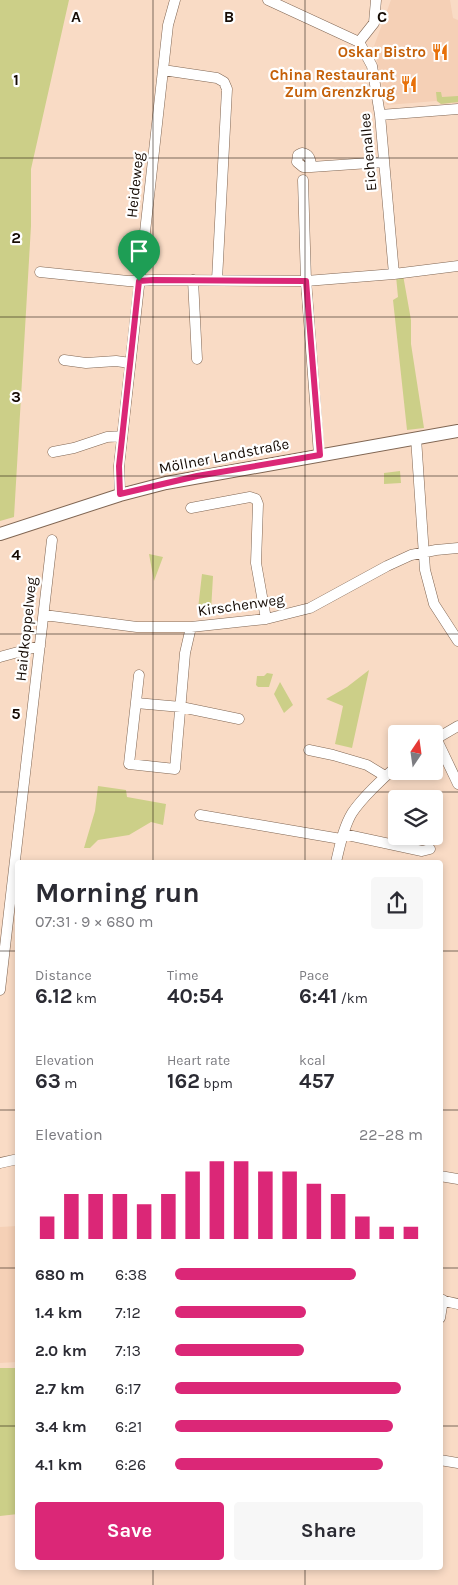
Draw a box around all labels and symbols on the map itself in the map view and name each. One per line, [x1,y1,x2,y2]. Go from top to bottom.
text: A [71,7,81,26]
text: B [224,7,234,26]
text: C [377,7,387,26]
restaurant icon: Oskar Bistro [430,42,450,62]
place label: Oskar Bistro [338,43,426,61]
place label: China Restaurant Zum Grenzkrug [270,66,395,101]
text: 1 [13,70,19,89]
restaurant icon: China Restaurant Zum Grenzkrug [399,74,419,94]
street label: Eichenallee [356,112,380,192]
street label: Heideweg [123,151,147,219]
text: 2 [11,228,21,247]
pin [118,230,160,281]
text: 3 [11,387,21,406]
street label: Möllner Landstraße [157,435,291,477]
text: 4 [11,545,21,564]
street label: Haidkoppelweg [12,575,40,682]
street label: Kirschenweg [196,590,286,620]
text: 5 [11,704,21,723]
north arrow [388,725,442,780]

